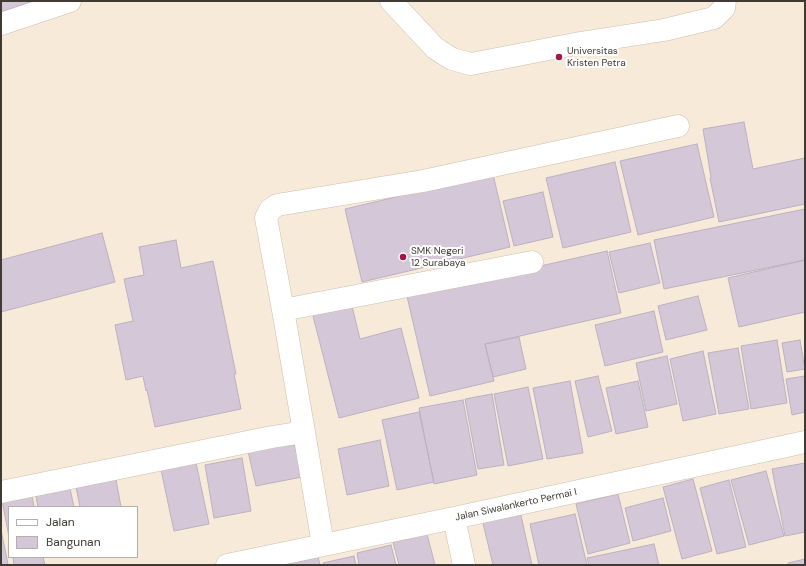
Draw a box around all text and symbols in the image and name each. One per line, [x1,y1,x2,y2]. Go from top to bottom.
place label: Universitas Kristen Petra [567,45,626,68]
marker: Universitas Kristen Petra [554,52,564,62]
place label: SMK Negeri 12 Surabaya [411,245,465,268]
marker: SMK Negeri 12 Surabaya [398,252,408,262]
street label: Jalan Siwalankerto Permai I [454,486,578,524]
legend [8,506,138,558]
text: Jalan [46,514,75,530]
text: Bangunan [46,534,101,550]

